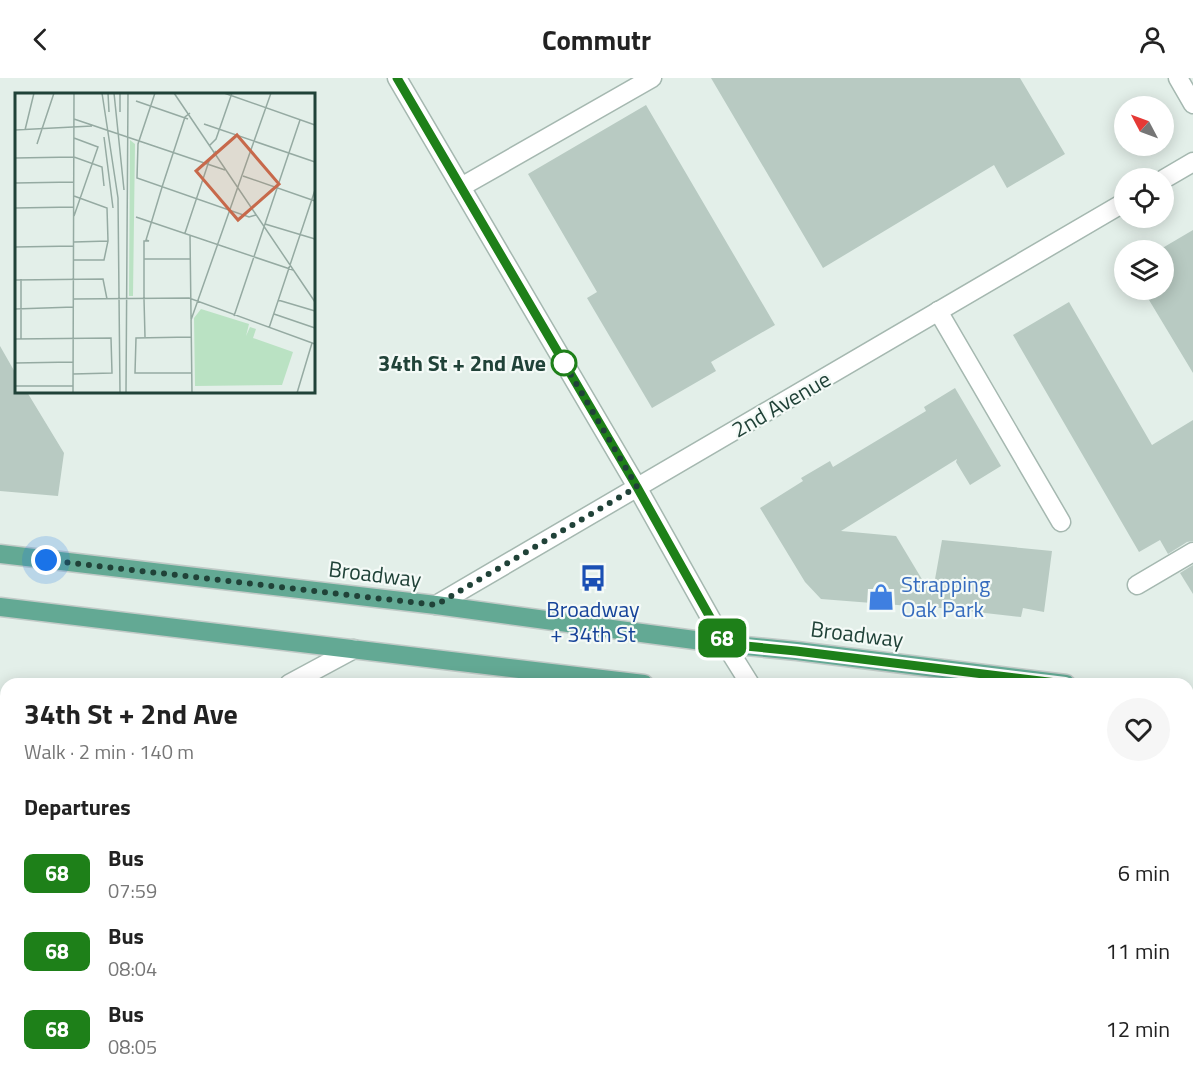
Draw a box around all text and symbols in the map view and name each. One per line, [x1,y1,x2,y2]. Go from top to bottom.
text: Commutr [542,19,651,60]
icon: back [24,23,57,56]
icon: person [1136,23,1169,56]
inset map [15,93,315,393]
north arrow [1114,96,1174,156]
map controls [1114,96,1174,300]
button: locate [1114,168,1174,228]
button: layers [1114,240,1174,300]
place label: 34th St + 2nd Ave [378,346,546,380]
marker: 34th St + 2nd Ave [551,350,577,376]
street label: 2nd Avenue [725,362,837,446]
your location [31,545,61,575]
street label: Broadway [327,551,424,597]
bus stop icon: Broadway + 34th St [578,563,608,593]
place label: Strapping Oak Park [901,567,990,626]
shop icon: Strapping Oak Park [866,582,896,612]
place label: Broadway + 34th St [546,592,640,651]
street label: Broadway [809,611,906,657]
line badge: 68 [695,618,749,658]
text: 68 [710,622,734,654]
text: 34th St + 2nd Ave [24,692,238,735]
button: heart [1107,698,1170,761]
text: Walk · 2 min · 140 m [24,736,194,767]
text: Departures [24,790,131,824]
text: Bus [108,841,144,875]
text: 6 min [1118,856,1170,890]
text: 68 [45,857,69,889]
text: 07:59 [108,875,157,906]
text: Bus [108,919,144,953]
text: 11 min [1105,934,1170,968]
text: 68 [45,935,69,967]
text: 08:04 [108,953,157,984]
text: Bus [108,997,144,1031]
text: 12 min [1105,1012,1170,1046]
text: 68 [45,1013,69,1045]
text: 08:05 [108,1031,157,1062]

